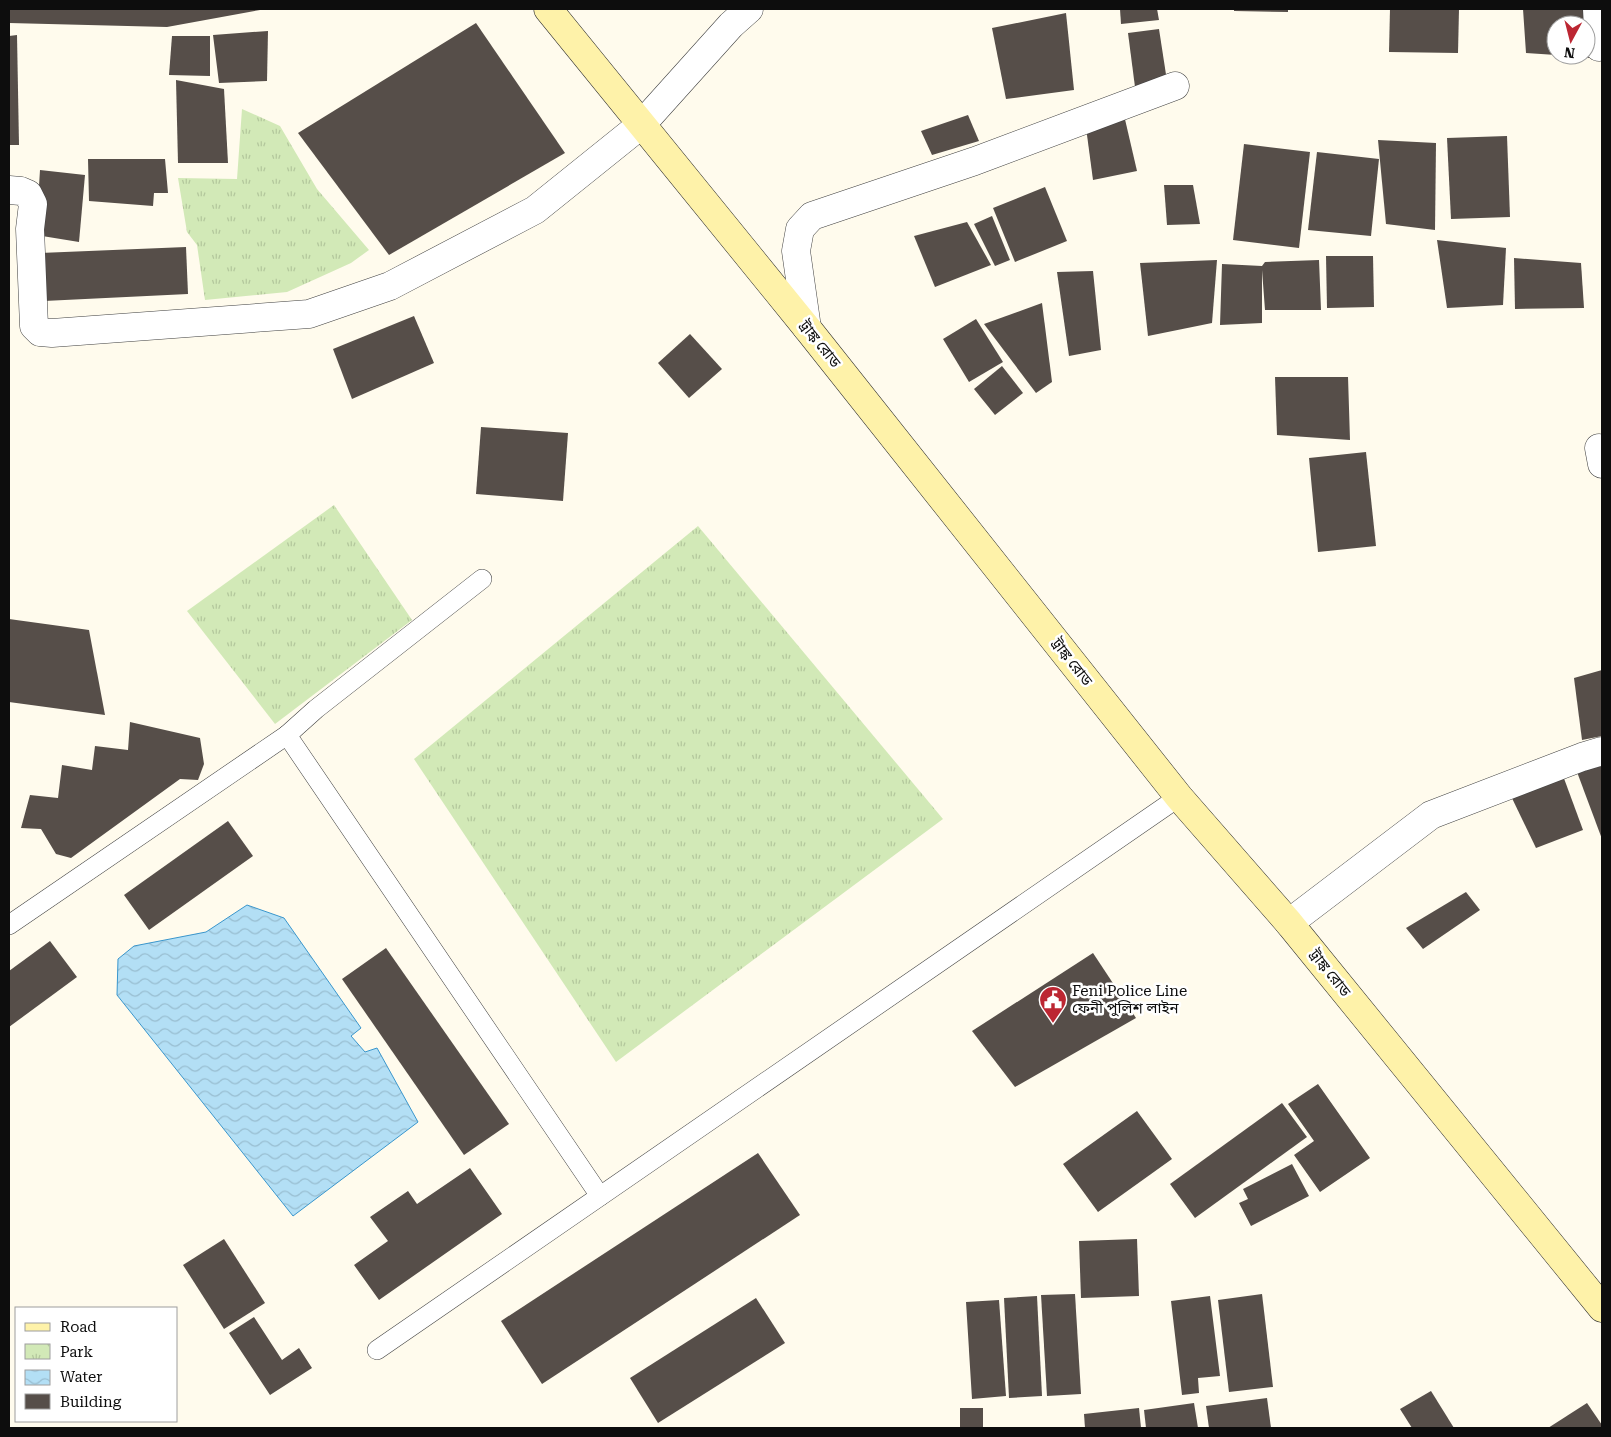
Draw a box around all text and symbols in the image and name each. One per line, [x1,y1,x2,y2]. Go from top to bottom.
north arrow [1546,15,1596,65]
text: N [1563,44,1576,62]
street label: ট্রাঙ্ক রোড [795,316,845,371]
street label: ট্রাঙ্ক রোড [1047,634,1096,690]
street label: ট্রাঙ্ক রোড [1305,945,1355,1000]
place label: Feni Police Line ফেনী পুলিশ লাইন [1072,982,1187,1017]
public building icon: Feni Police Line ফেনী পুলিশ লাইন [1038,985,1068,1024]
legend [15,1307,178,1422]
text: Road [60,1318,97,1336]
text: Park [60,1343,94,1361]
text: Water [60,1368,102,1386]
text: Building [60,1393,122,1411]

